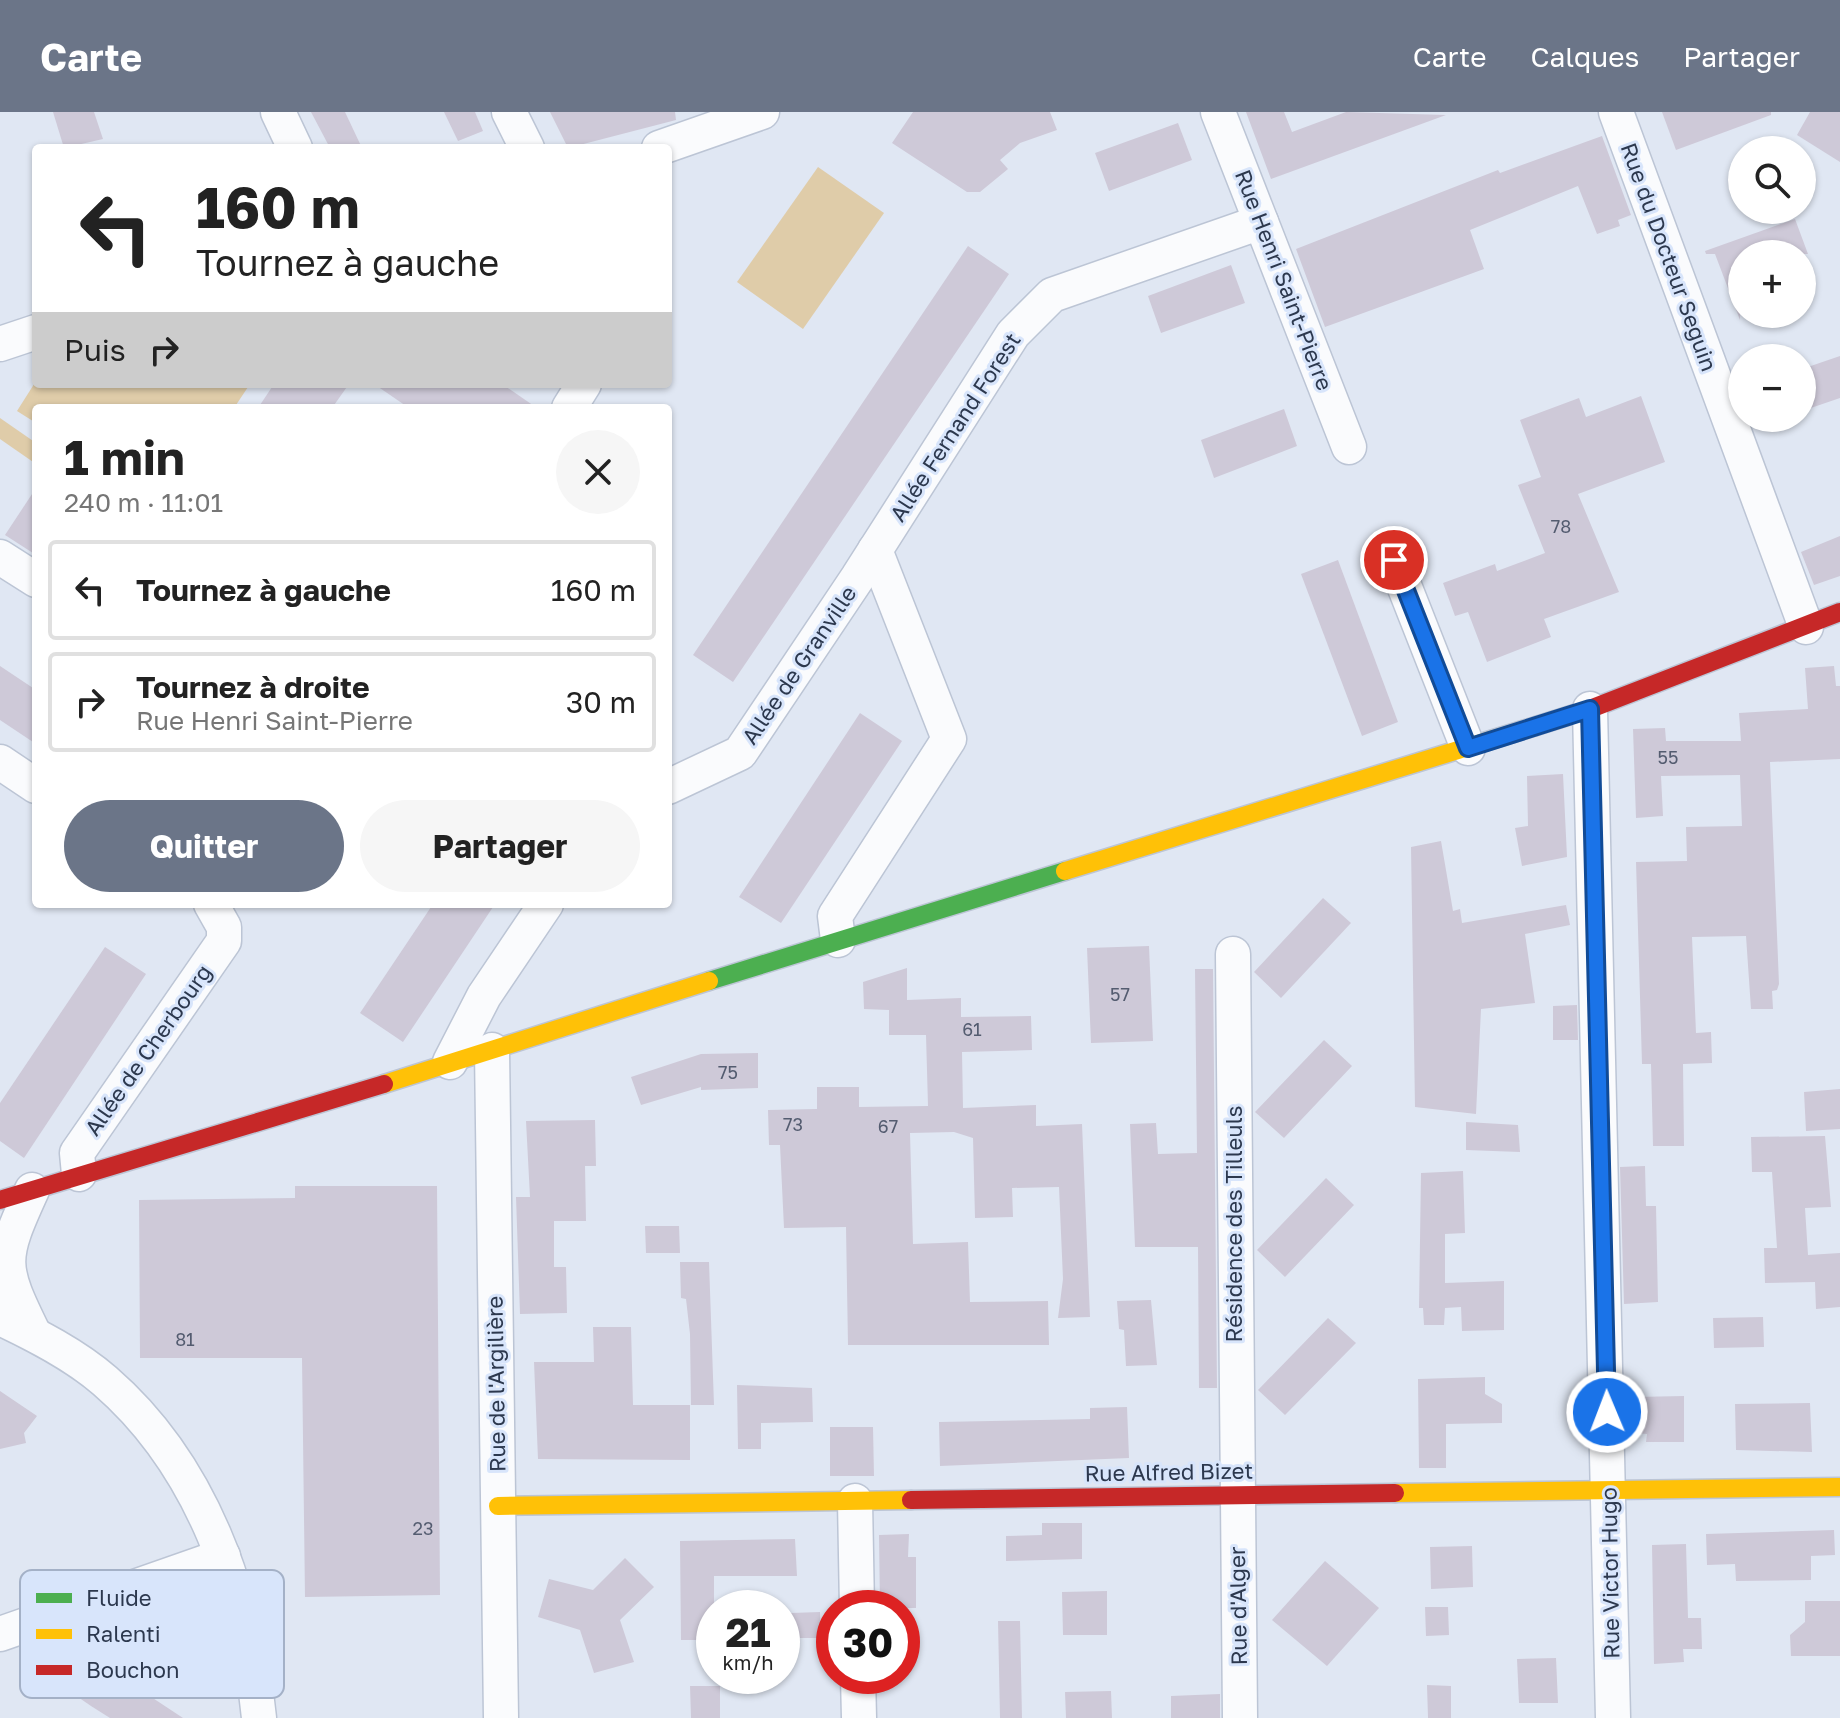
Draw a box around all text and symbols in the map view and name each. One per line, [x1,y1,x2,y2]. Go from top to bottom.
text: Carte [40,34,142,79]
text: Carte [1413,40,1486,73]
text: Calques [1530,40,1639,73]
text: Partager [1683,40,1800,73]
map controls [1728,136,1816,432]
button: search [1728,136,1816,224]
street label: Rue du Docteur Seguin [1616,139,1723,375]
street label: Rue Henri Saint-Pierre [1230,166,1339,394]
text: 160 m [196,173,360,240]
icon: left [64,176,168,280]
button: + [1728,240,1816,328]
text: Tournez à gauche [196,241,499,284]
street label: Allée Fernand Forest [883,327,1026,526]
icon: right [142,328,186,372]
text: Puis [64,332,126,368]
button: − [1728,344,1816,432]
text: 1 min [64,428,185,486]
button: close [556,430,640,514]
text: 240 m · 11:01 [64,487,223,518]
house number: 78 [1551,515,1571,537]
pin [1360,526,1428,594]
icon: arrive [1372,538,1416,582]
icon: left [68,568,112,612]
text: Tournez à gauche [136,572,391,608]
text: 160 m [551,572,636,608]
street label: Allée de Granville [736,580,862,749]
text: Tournez à droite [136,669,370,705]
icon: right [68,680,112,724]
text: 30 m [566,684,636,720]
text: Rue Henri Saint-Pierre [136,705,413,736]
house number: 55 [1658,746,1678,768]
button: Quitter [64,800,344,892]
button: Partager [360,800,640,892]
street label: Allée de Cherbourg [78,959,217,1140]
house number: 57 [1110,983,1130,1005]
house number: 61 [962,1018,982,1040]
house number: 75 [718,1061,738,1083]
street label: Résidence des Tilleuls [1220,1106,1247,1342]
house number: 73 [783,1113,803,1135]
house number: 67 [878,1115,898,1137]
street label: Rue de l'Argilière [480,1296,511,1472]
house number: 81 [175,1328,195,1350]
position arrow [1565,1370,1649,1454]
street label: Rue Alfred Bizet [1084,1457,1254,1486]
street label: Rue Victor Hugo [1595,1487,1624,1659]
house number: 23 [413,1517,433,1539]
street label: Rue d'Alger [1223,1546,1252,1666]
legend [20,1570,284,1698]
text: Fluide [86,1584,152,1611]
speed limit sign: 30 [816,1590,920,1694]
text: 21 [726,1608,771,1656]
text: Ralenti [86,1620,161,1647]
text: km/h [723,1650,773,1674]
text: Bouchon [86,1656,180,1683]

